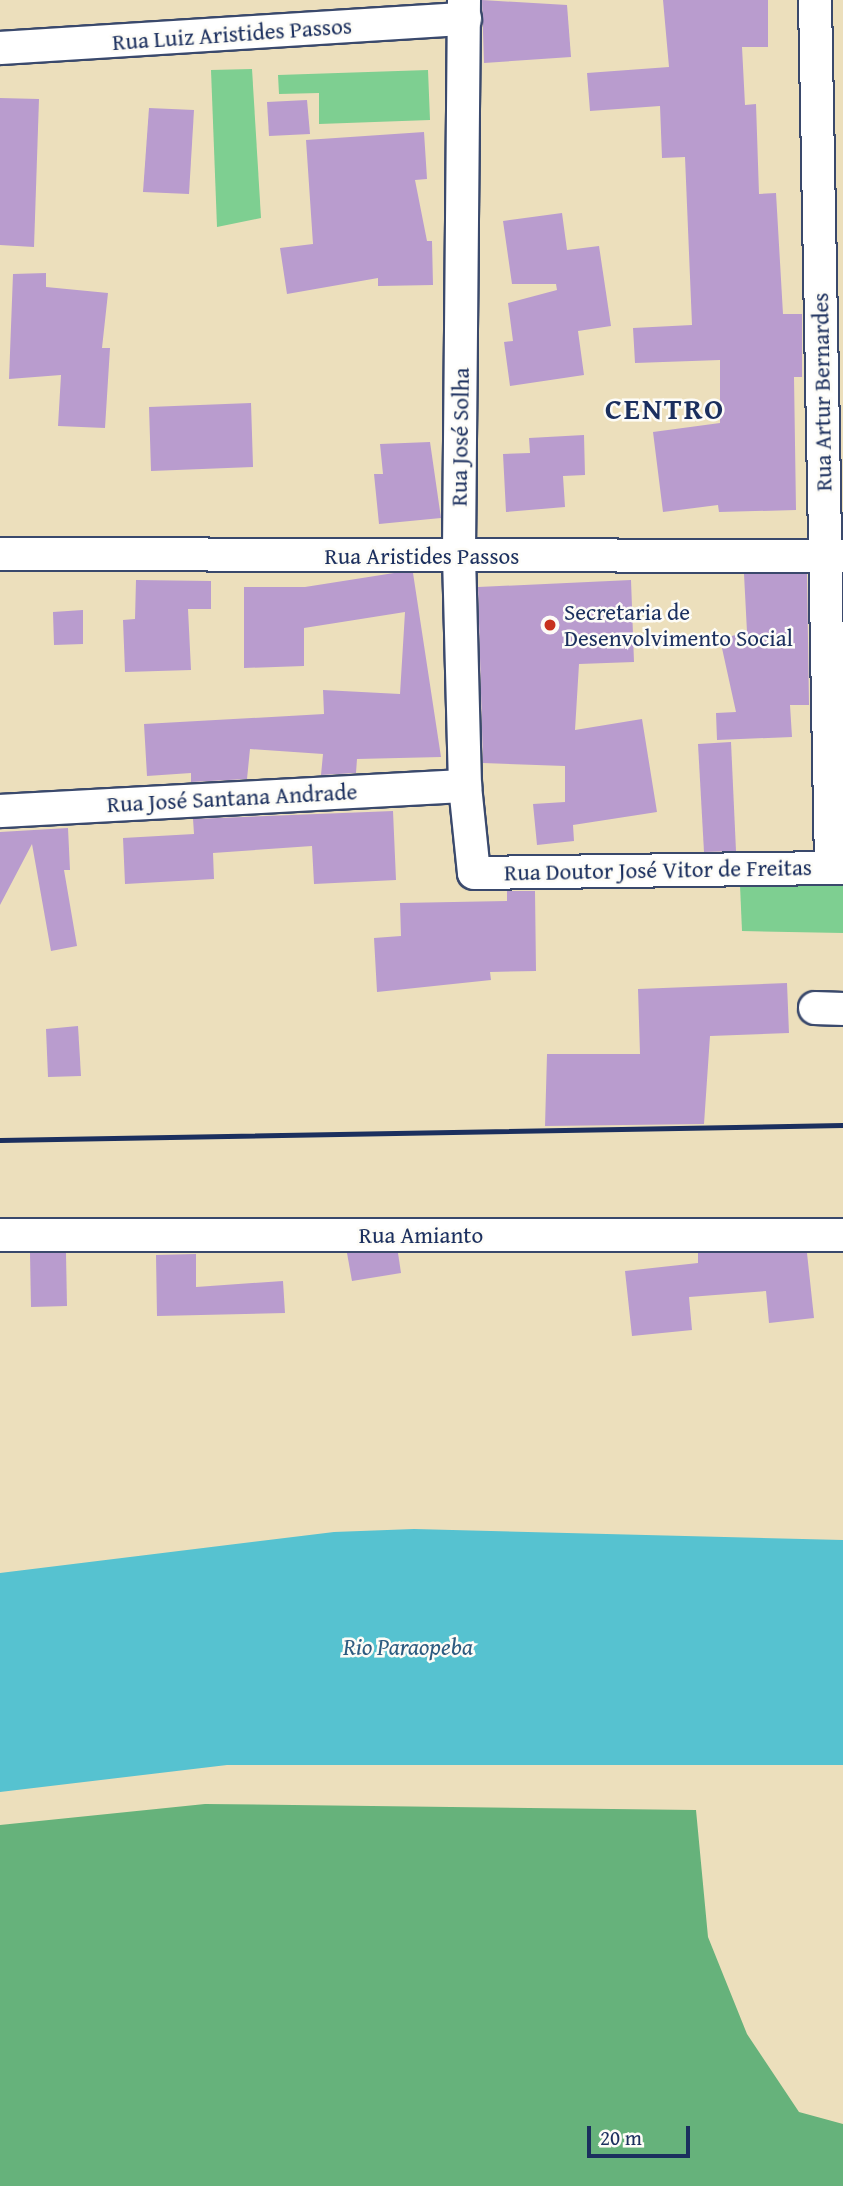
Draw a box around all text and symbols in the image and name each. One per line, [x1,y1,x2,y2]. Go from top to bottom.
street label: Rua Luiz Aristides Passos [111,12,353,56]
street label: Rua Artur Bernardes [806,292,838,492]
street label: Rua José Solha [445,367,475,507]
district label: CENTRO [606,390,724,426]
street label: Rua Aristides Passos [325,542,519,570]
place label: Secretaria de Desenvolvimento Social [564,598,793,652]
marker: Secretaria de Desenvolvimento Social [542,617,558,633]
street label: Rua José Santana Andrade [106,778,358,818]
street label: Rua Doutor José Vitor de Freitas [504,854,812,886]
street label: Rua Amianto [359,1221,483,1249]
water label: Rio Paraopeba [343,1633,473,1661]
scale bar [591,2112,694,2156]
text: 20 m [600,2122,642,2153]

